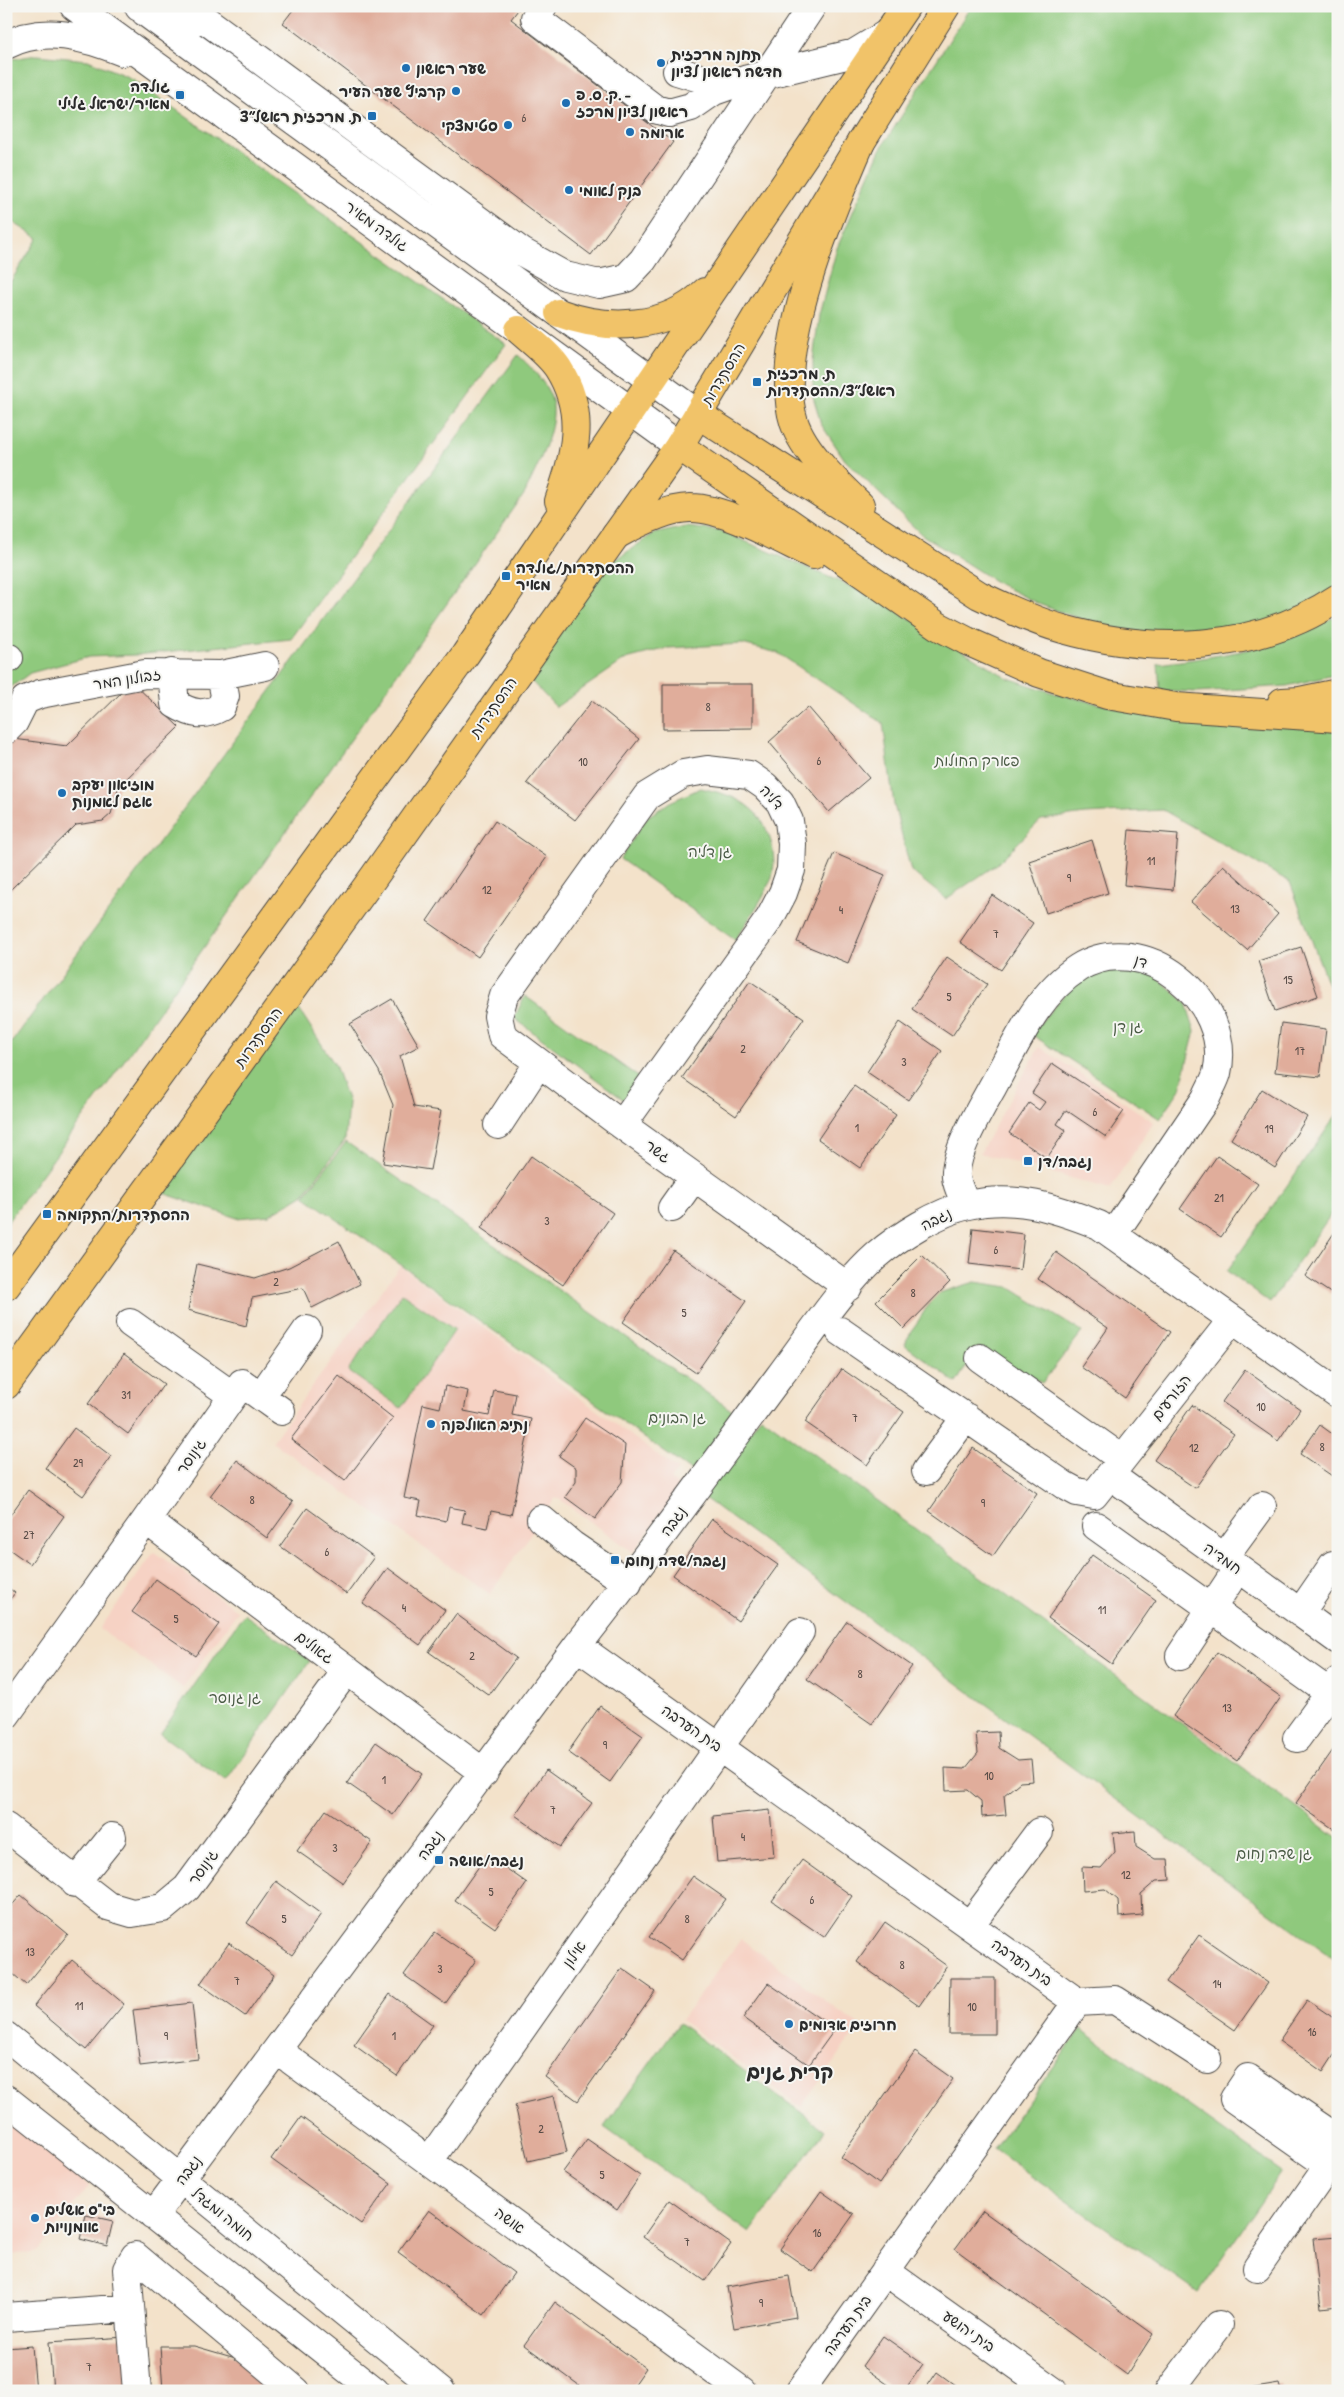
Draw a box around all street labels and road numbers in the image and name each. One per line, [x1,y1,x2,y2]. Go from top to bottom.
street label: גולדה מאיר [341,196,413,256]
street label: ההסתדרות [696,339,750,410]
street label: זבולון המר [92,663,162,695]
street label: ההסתדרות [464,672,522,742]
street label: דליה [755,780,789,814]
street label: דן [1132,949,1150,973]
street label: ההסתדרות [228,1003,287,1072]
street label: גשר [641,1135,675,1167]
street label: נגבה [917,1202,955,1236]
street label: הזורעים [1146,1369,1196,1425]
street label: גינוסר [171,1434,211,1478]
street label: נגבה [655,1502,691,1540]
street label: חמדיה [1200,1537,1246,1579]
street label: גאולים [292,1626,338,1668]
street label: בית הערבה [657,1699,727,1757]
street label: נגבה [412,1826,448,1864]
street label: גינוסר [183,1845,223,1889]
street label: בית הערבה [987,1933,1057,1991]
street label: אילון [557,1936,591,1972]
street label: נגבה [170,2151,206,2189]
street label: חומה ומגדל [187,2182,259,2246]
street label: אושה [490,2202,530,2238]
street label: בית הערבה [818,2290,876,2359]
street label: בית יהושע [939,2305,1000,2357]

